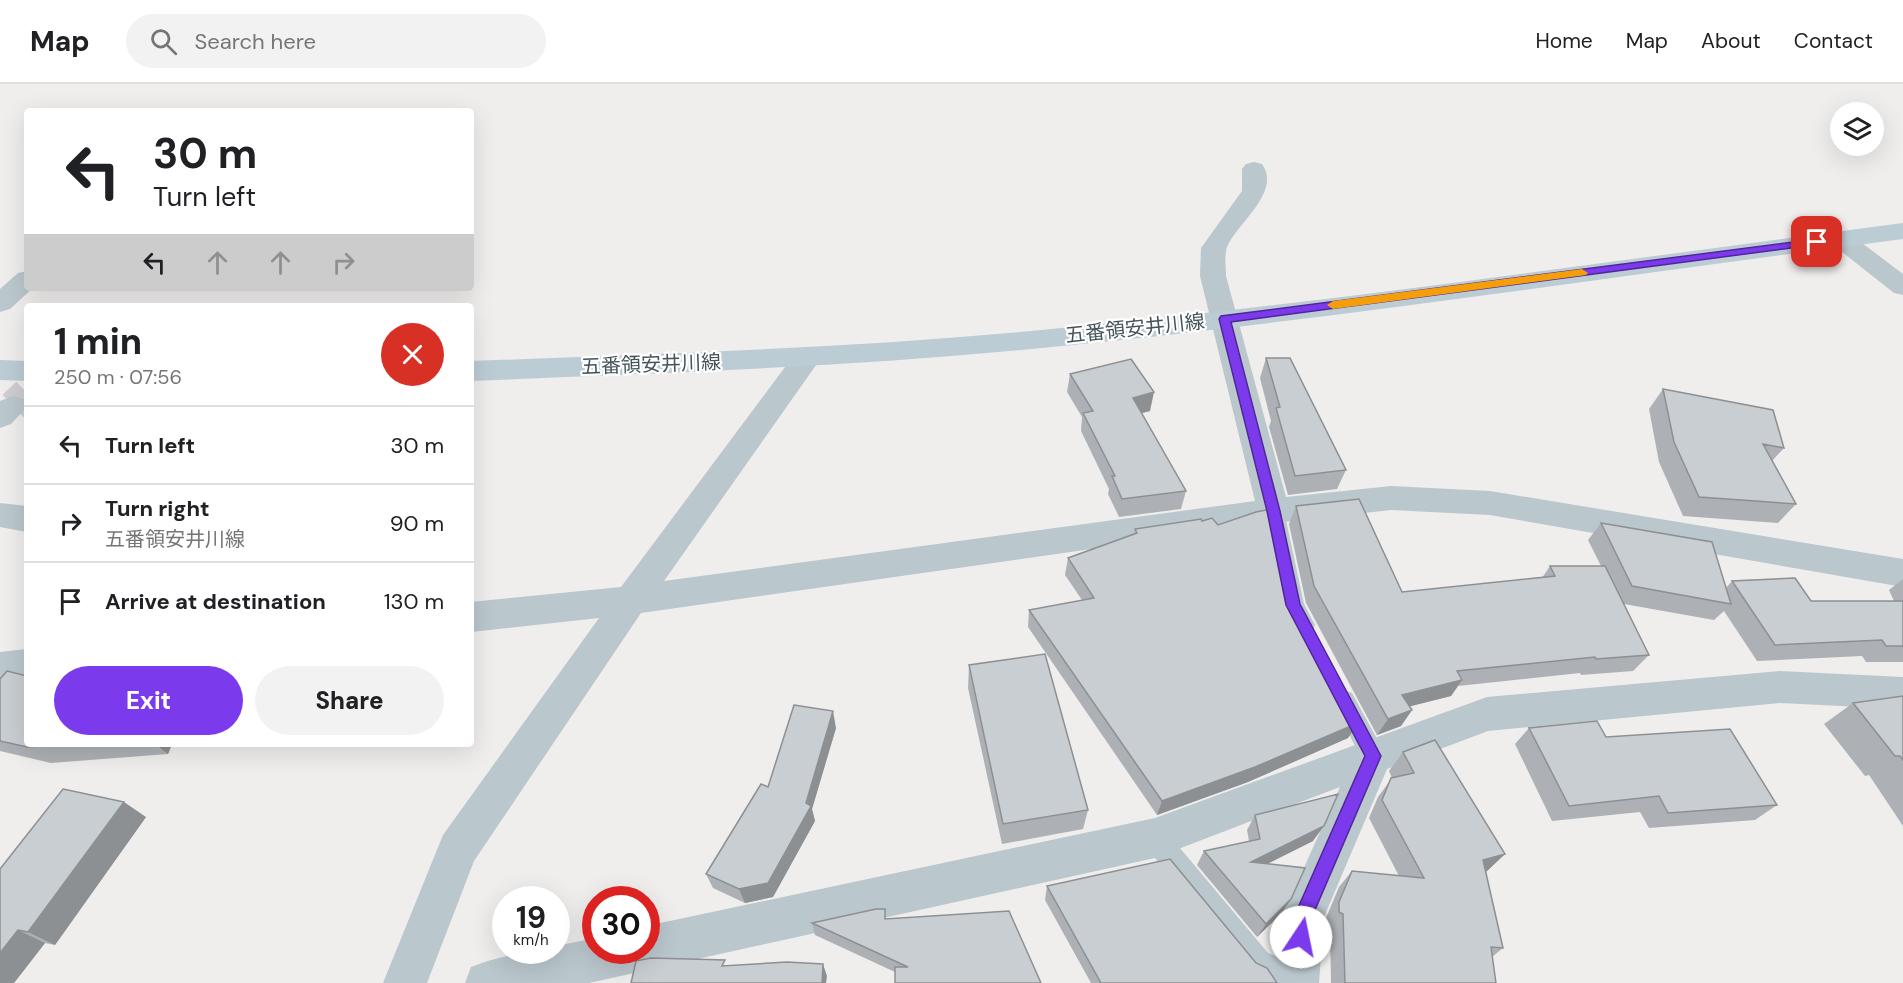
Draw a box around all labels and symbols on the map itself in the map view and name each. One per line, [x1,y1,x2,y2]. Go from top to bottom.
pin [1791,216,1842,267]
street label: 五番領安井川線 [1064,308,1206,348]
street label: 五番領安井川線 [581,349,721,379]
speed limit sign: 30 [582,886,660,964]
position arrow [1269,905,1333,969]

